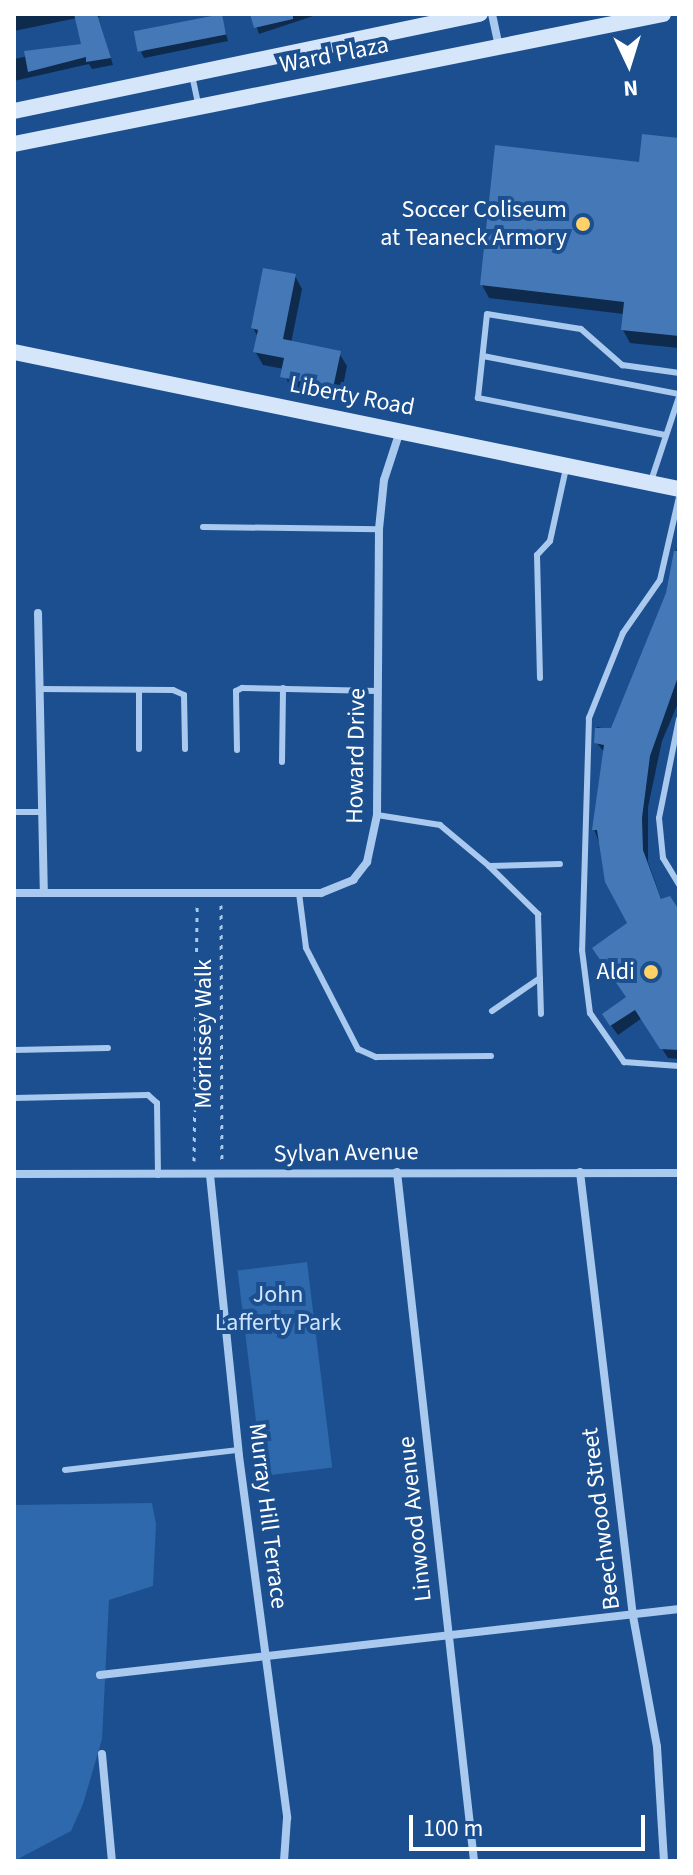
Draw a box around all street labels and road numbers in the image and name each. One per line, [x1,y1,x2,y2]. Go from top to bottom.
street label: Ward Plaza [277,30,391,80]
street label: Liberty Road [287,370,417,422]
street label: Howard Drive [340,688,372,824]
street label: Morrissey Walk [190,959,218,1109]
street label: Sylvan Avenue [273,1137,419,1169]
street label: Murray Hill Terrace [242,1421,294,1611]
street label: Beechwood Street [576,1426,626,1612]
street label: Linwood Avenue [392,1435,438,1603]

